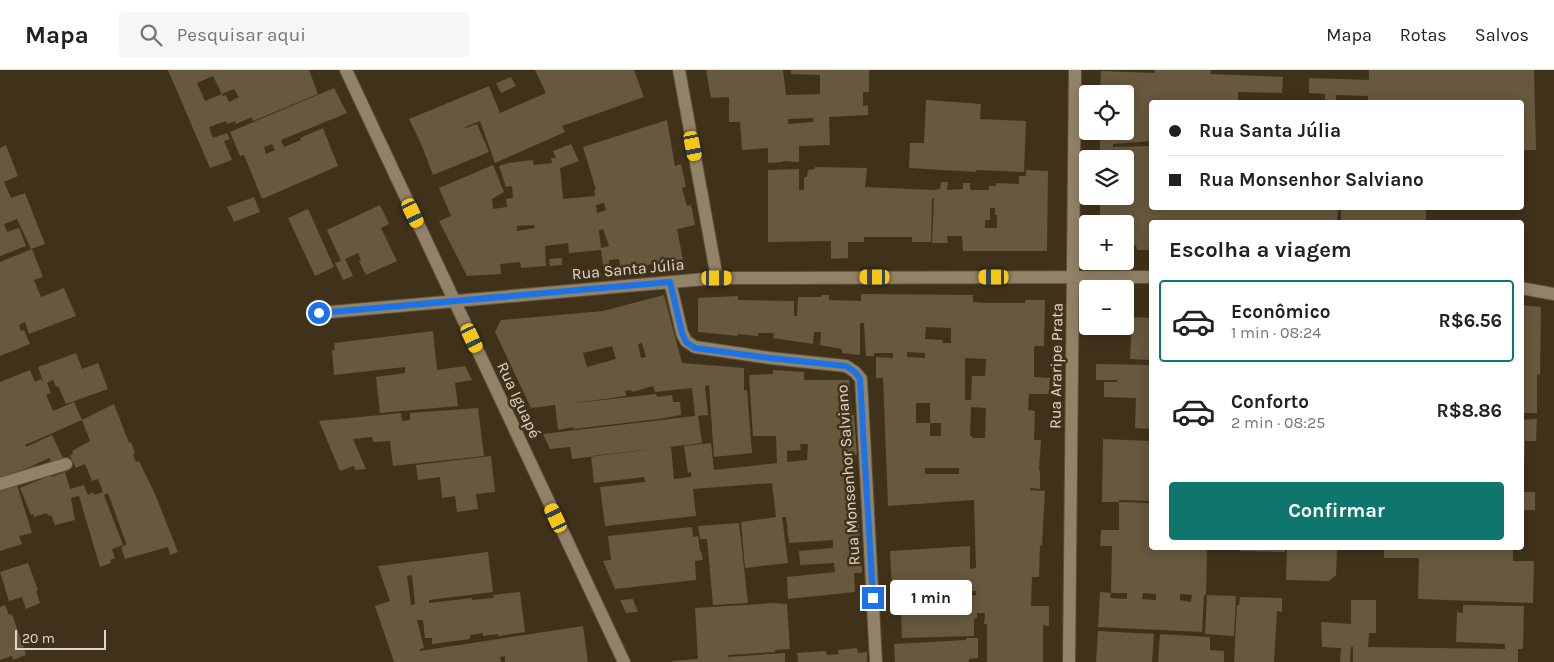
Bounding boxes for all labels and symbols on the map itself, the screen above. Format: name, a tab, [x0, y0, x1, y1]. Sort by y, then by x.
car	[682, 130, 703, 162]
car	[399, 196, 426, 230]
street label: Rua Santa Júlia	[571, 255, 685, 283]
car	[860, 270, 890, 285]
car	[979, 270, 1009, 285]
car	[702, 271, 732, 286]
route start	[308, 302, 330, 324]
street label: Rua Araripe Prata	[1045, 303, 1067, 429]
car	[458, 321, 485, 355]
street label: Rua Iguapé	[493, 359, 545, 441]
street label: Rua Monsenhor Salviano	[832, 384, 864, 566]
car	[542, 501, 569, 535]
callout: 1 min	[890, 580, 973, 616]
route end	[862, 587, 884, 609]
scale bar	[15, 627, 106, 650]

